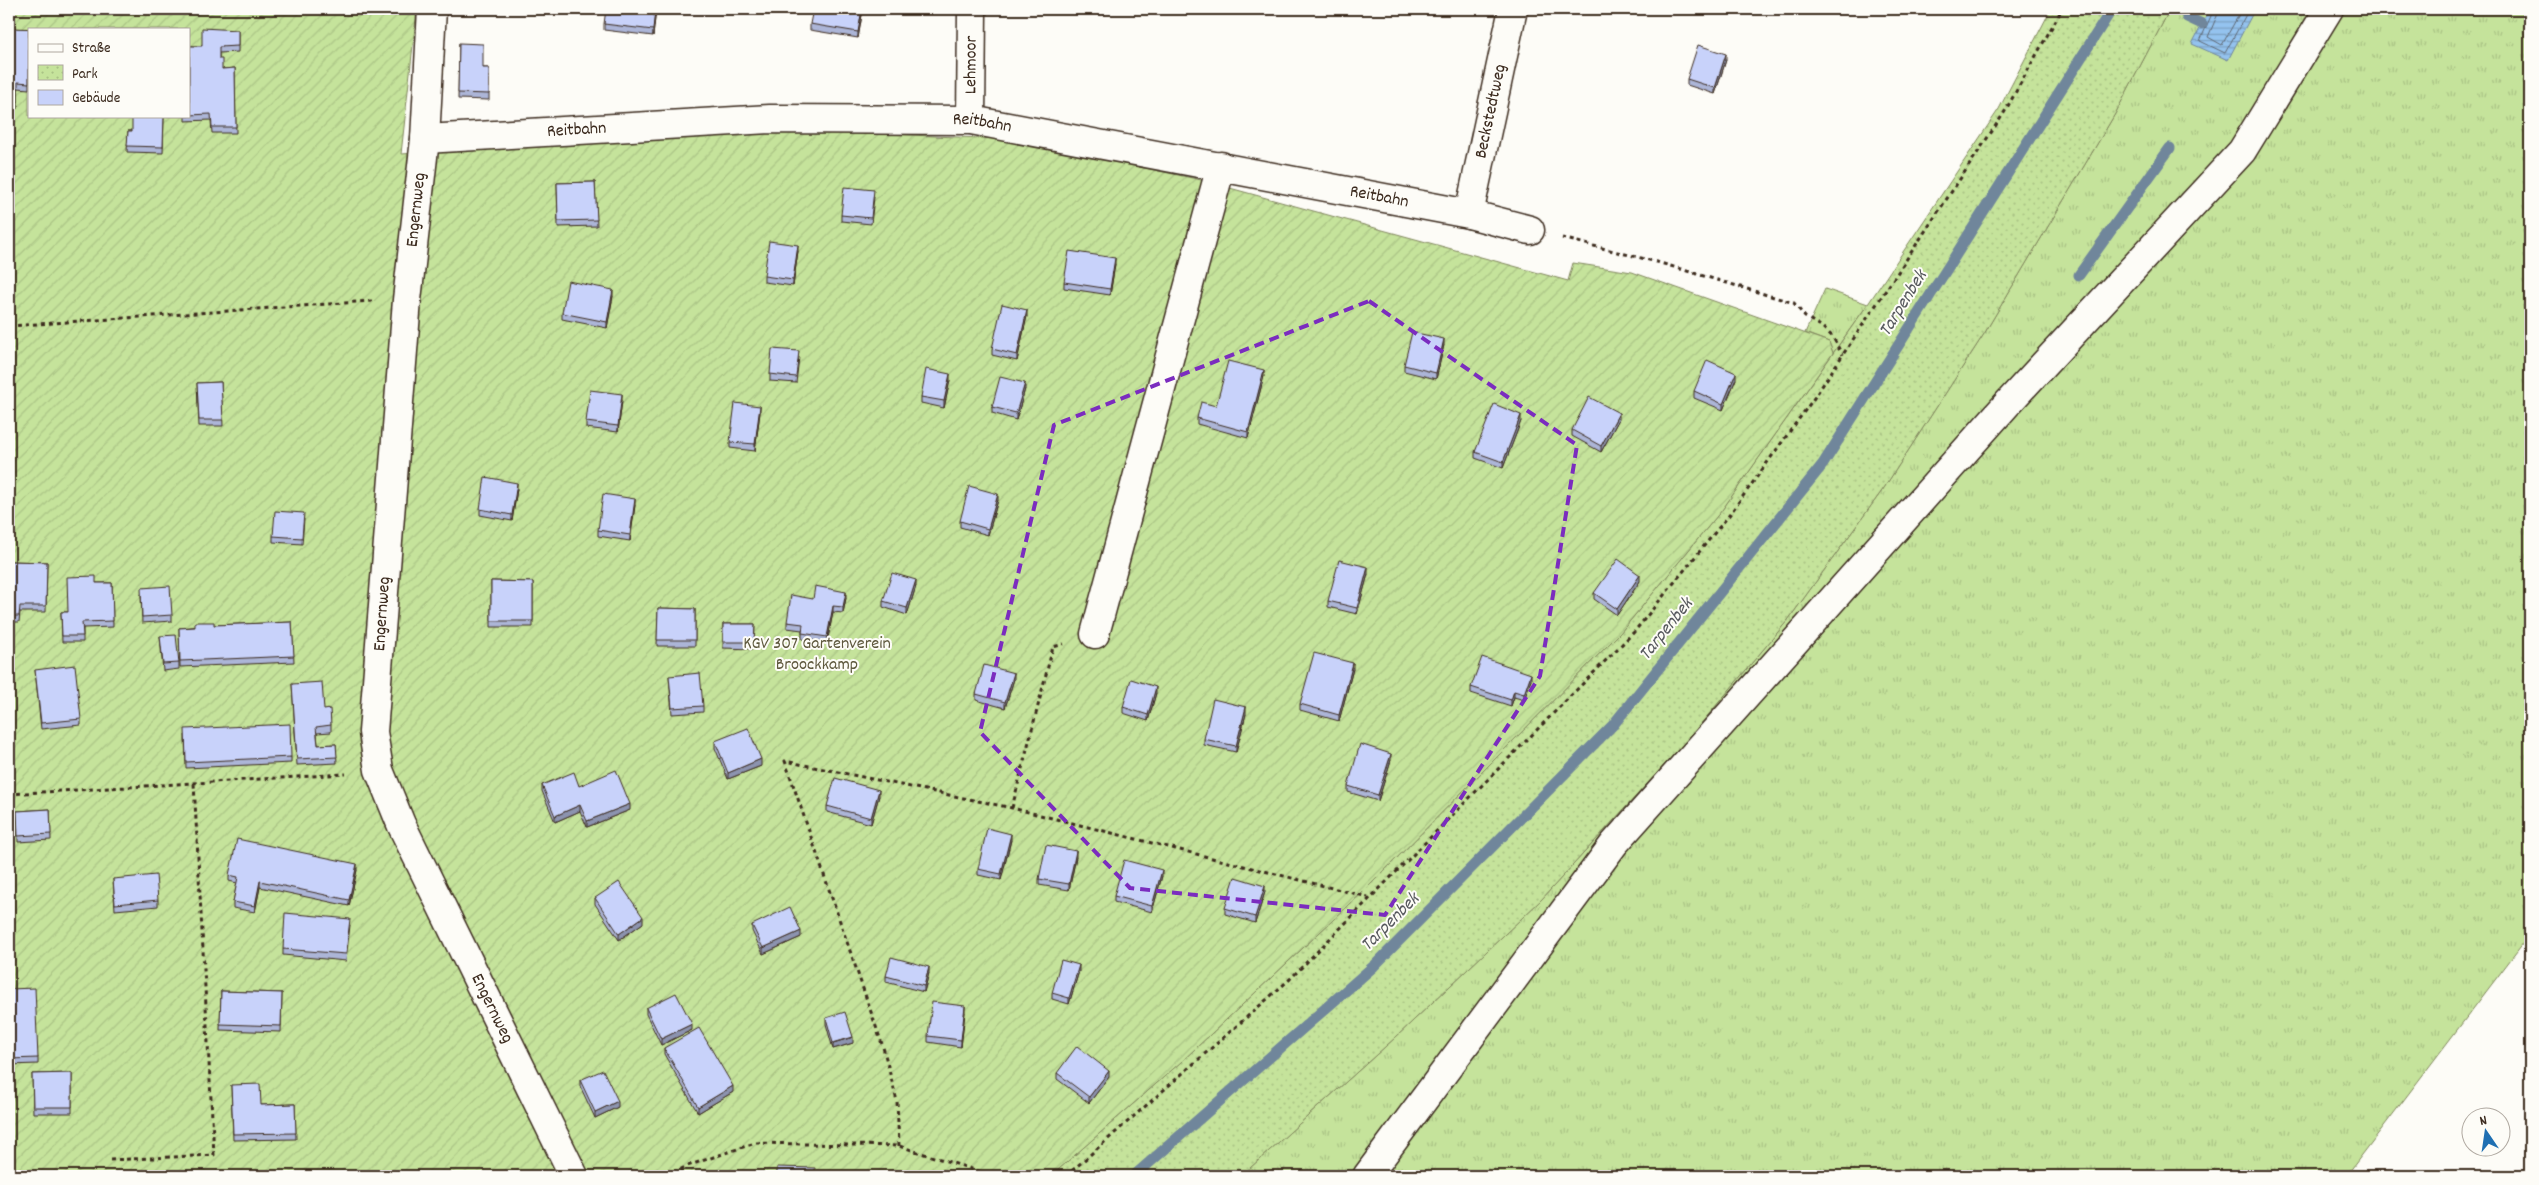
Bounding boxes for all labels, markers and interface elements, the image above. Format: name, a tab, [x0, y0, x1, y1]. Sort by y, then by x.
legend	[28, 28, 190, 118]
street label: Lehmoor	[959, 35, 984, 94]
text: Straße	[72, 38, 111, 60]
street label: Beckstedtweg	[1469, 62, 1513, 161]
text: Park	[72, 64, 98, 86]
text: Gebäude	[72, 88, 121, 110]
street label: Reitbahn	[953, 107, 1014, 140]
street label: Reitbahn	[546, 116, 607, 144]
street label: Engernweg	[401, 171, 433, 248]
street label: Reitbahn	[1348, 179, 1411, 215]
water label: Tarpenbek	[1873, 264, 1936, 342]
street label: Engernweg	[368, 576, 398, 652]
water label: Tarpenbek	[1633, 591, 1702, 667]
park label: KGV 307 Gartenverein Broockkamp	[743, 632, 891, 678]
water label: Tarpenbek	[1355, 886, 1428, 959]
street label: Engernweg	[464, 970, 519, 1048]
north arrow	[2462, 1108, 2512, 1158]
text: N	[2478, 1111, 2489, 1132]

